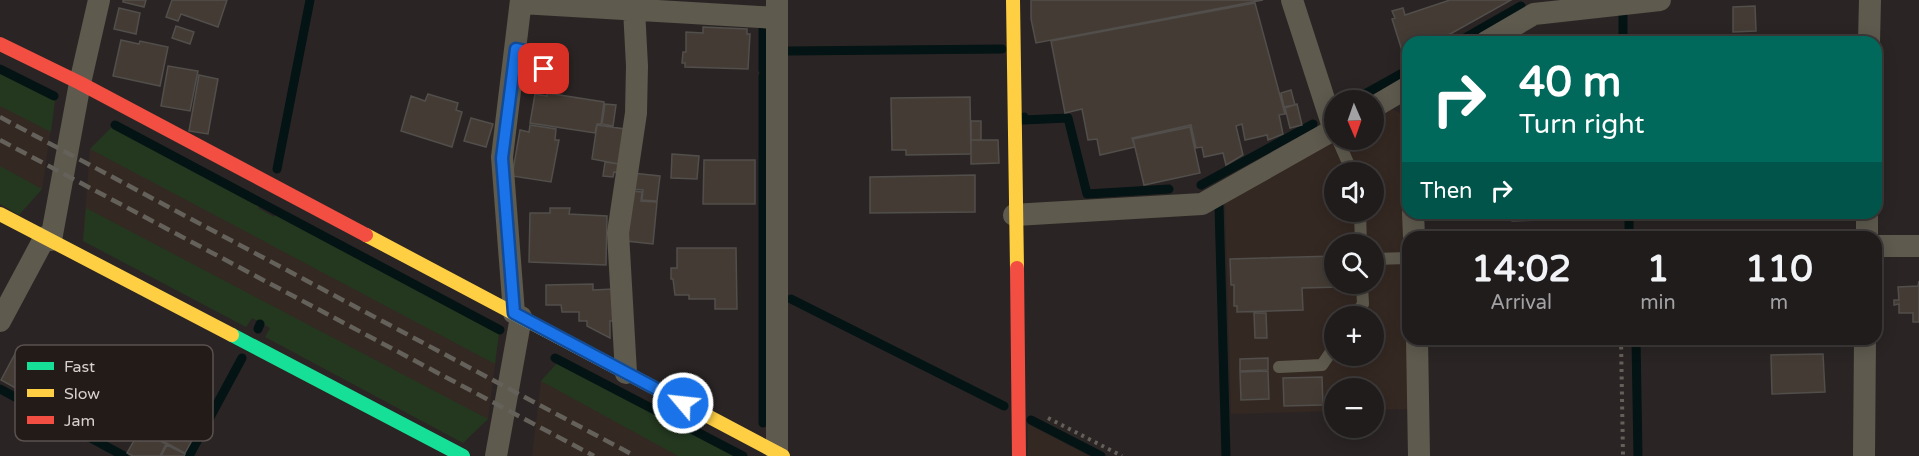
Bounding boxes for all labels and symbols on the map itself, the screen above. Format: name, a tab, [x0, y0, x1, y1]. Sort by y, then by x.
pin	[518, 43, 569, 94]
north arrow	[1324, 90, 1384, 150]
legend	[15, 345, 213, 441]
text: Fast	[64, 357, 95, 377]
position arrow	[651, 371, 715, 435]
text: Slow	[64, 384, 100, 404]
text: Jam	[64, 411, 95, 431]

